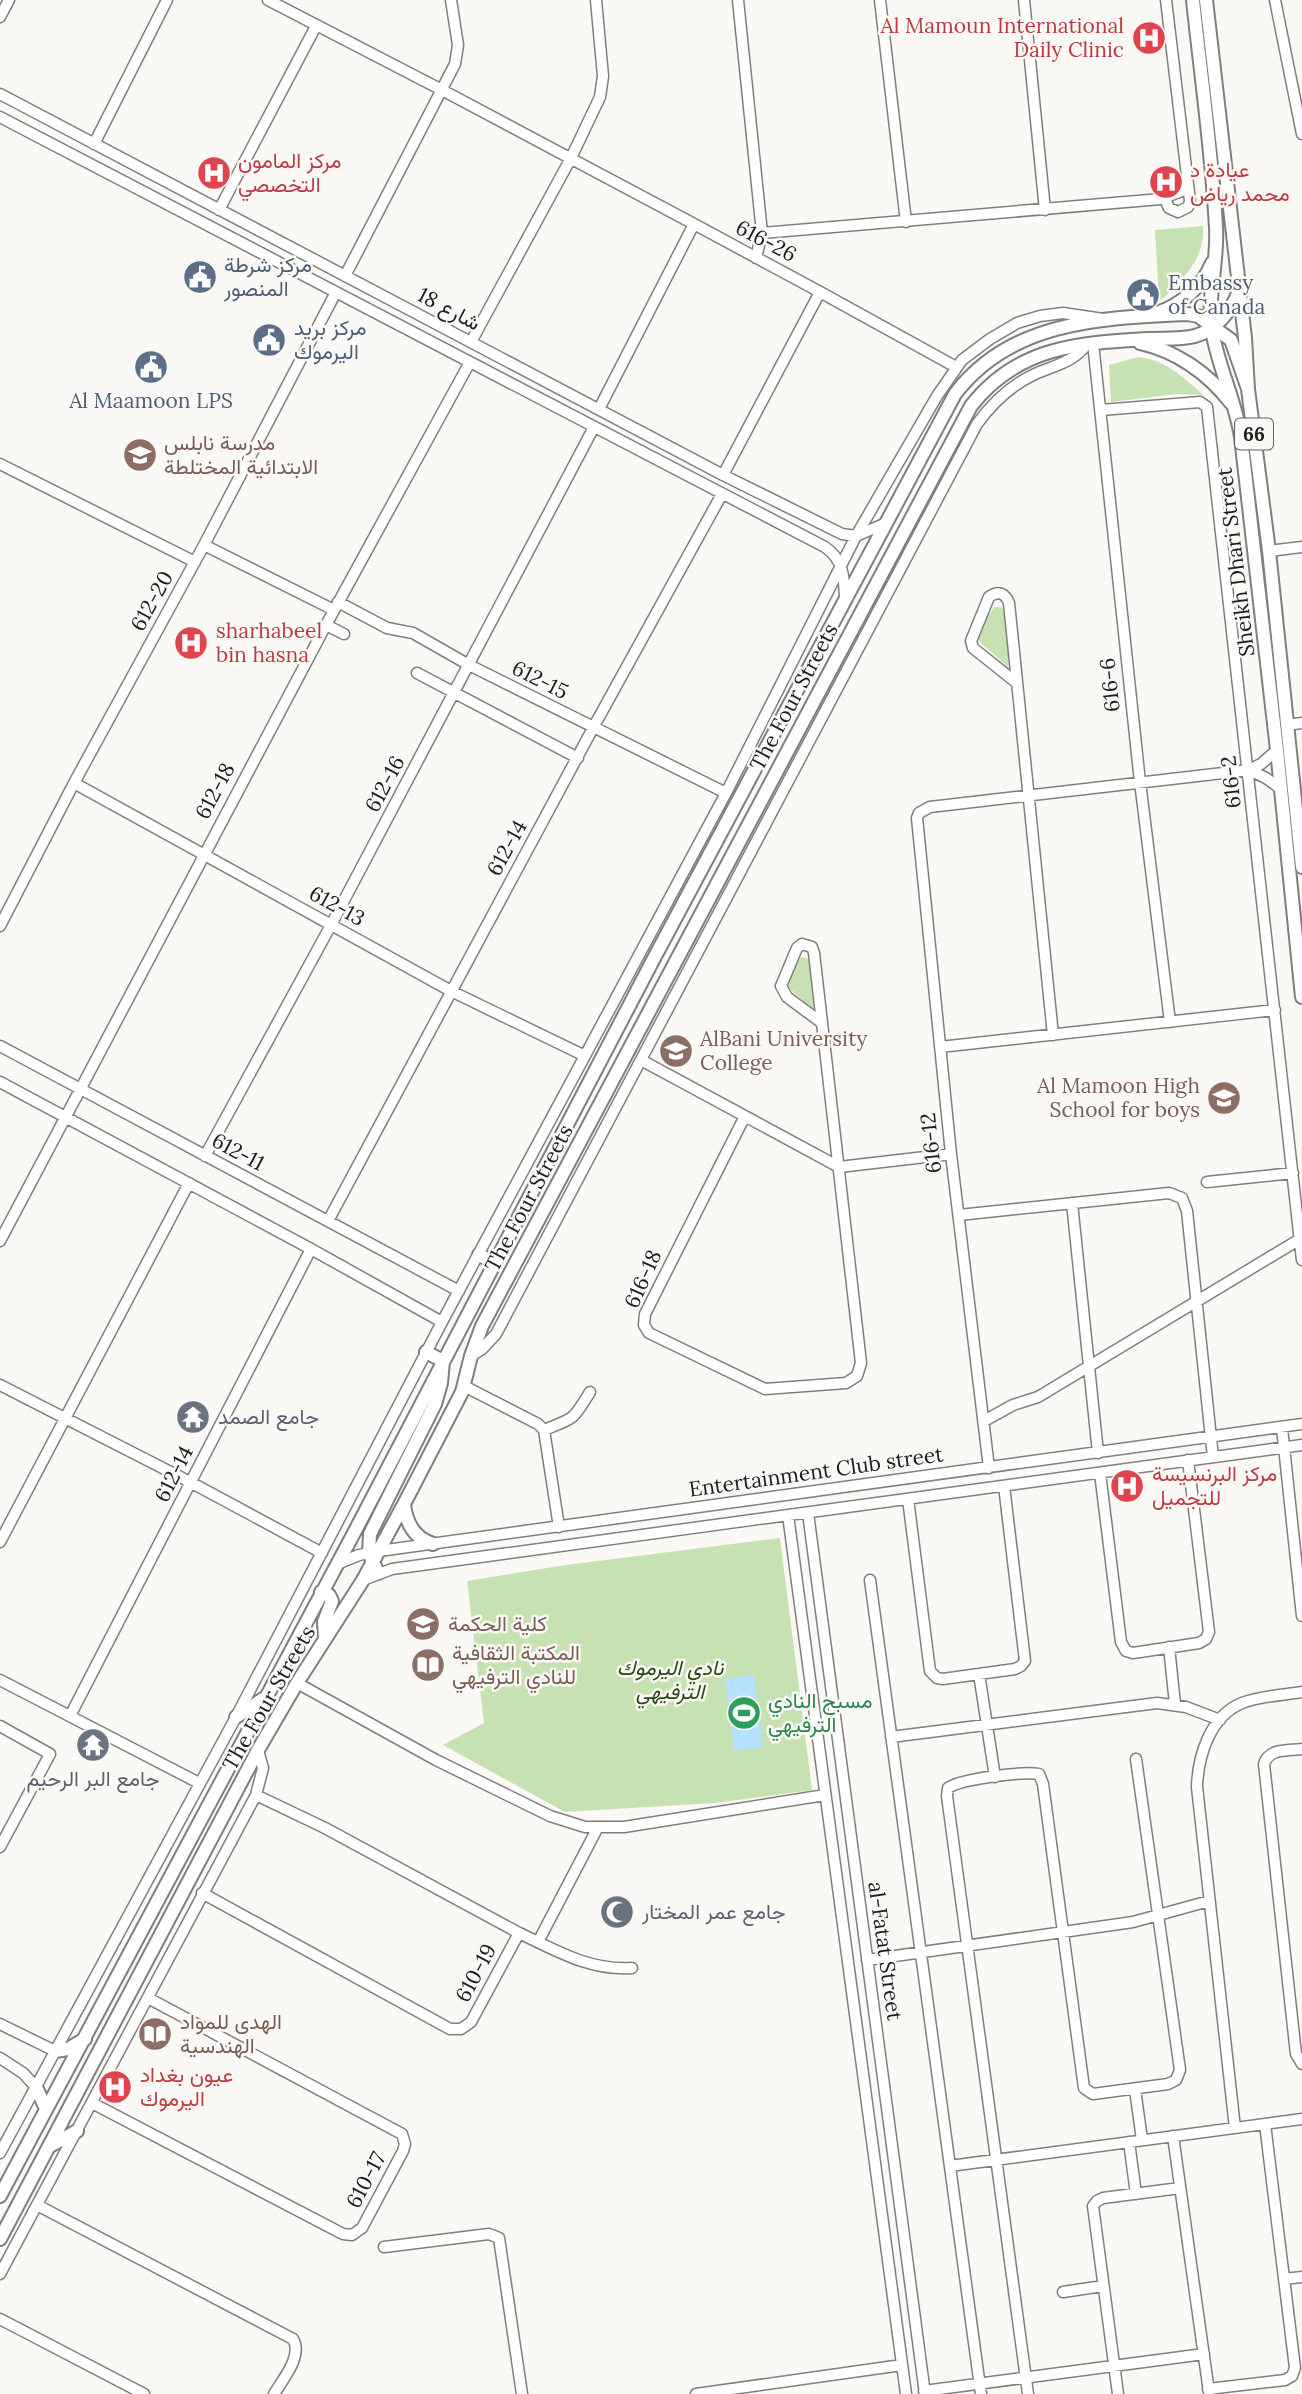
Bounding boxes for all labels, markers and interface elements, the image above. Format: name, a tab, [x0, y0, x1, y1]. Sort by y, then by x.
place label: Al Mamoun International Daily Clinic	[880, 12, 1124, 63]
hospital icon: Al Mamoun International Daily Clinic	[1130, 19, 1168, 57]
place label: مركز المامون التخصصي	[238, 147, 342, 202]
hospital icon: مركز المامون التخصصي	[195, 154, 233, 192]
place label: عيادة د محمد رياض	[1190, 156, 1290, 207]
hospital icon: عيادة د محمد رياض	[1147, 163, 1185, 201]
street label: 616-26	[731, 213, 801, 268]
place label: مركز شرطة المنصور	[223, 251, 312, 302]
public building icon: مركز شرطة المنصور	[181, 258, 219, 296]
place label: Embassy of Canada	[1168, 269, 1265, 320]
public building icon: Embassy of Canada	[1124, 276, 1162, 314]
street label: شارع 18	[413, 281, 485, 337]
place label: مركز بريد اليرموك	[294, 314, 366, 365]
public building icon: مركز بريد اليرموك	[250, 321, 288, 359]
public building icon: Al Maamoon LPS	[132, 348, 170, 386]
place label: Al Maamoon LPS	[68, 387, 233, 414]
road number: 66	[1235, 418, 1273, 449]
place label: مدرسة نابلس الابتدائية المختلطة	[164, 429, 318, 480]
school or university icon: مدرسة نابلس الابتدائية المختلطة	[121, 436, 159, 474]
street label: Sheikh Dhari Street	[1210, 465, 1260, 658]
street label: 612-20	[124, 566, 179, 636]
place label: sharhabeel bin hasna	[216, 617, 322, 668]
street label: The Four Streets	[743, 619, 844, 775]
hospital icon: sharhabeel bin hasna	[172, 624, 210, 662]
street label: 612-15	[508, 654, 573, 705]
street label: 616-6	[1093, 657, 1126, 713]
street label: 612-16	[359, 751, 411, 817]
street label: 616-2	[1214, 754, 1247, 810]
street label: 612-18	[189, 758, 241, 824]
street label: 612-14	[480, 815, 533, 880]
street label: 612-13	[305, 879, 370, 932]
place label: AlBani University College	[699, 1025, 867, 1076]
school or university icon: AlBani University College	[657, 1032, 695, 1070]
place label: Al Mamoon High School for boys	[1036, 1072, 1200, 1123]
school or university icon: Al Mamoon High School for boys	[1205, 1079, 1243, 1117]
street label: 616-12	[914, 1112, 947, 1175]
street label: The Four Streets	[478, 1120, 579, 1276]
street label: 612-11	[207, 1127, 269, 1177]
street label: 616-18	[618, 1245, 667, 1312]
temple icon: جامع الصمد	[174, 1398, 212, 1436]
place label: جامع الصمد	[218, 1403, 319, 1431]
street label: Entertainment Club street	[687, 1440, 946, 1503]
street label: 612-14	[148, 1441, 199, 1506]
place label: مركز البرنسيسة للتجميل	[1152, 1460, 1277, 1511]
hospital icon: مركز البرنسيسة للتجميل	[1108, 1467, 1146, 1505]
school or university icon: كلية الحكمة	[404, 1605, 442, 1643]
place label: كلية الحكمة	[448, 1610, 547, 1637]
street label: The Four Streets	[216, 1621, 321, 1775]
place label: المكتبة الثقافية للنادي الترفيهي	[452, 1639, 580, 1694]
library icon: المكتبة الثقافية للنادي الترفيهي	[409, 1646, 447, 1684]
park label: نادي اليرموك الترفيهي	[617, 1654, 724, 1709]
place label: مسبح النادي الترفيهي	[768, 1687, 873, 1742]
sports icon: مسبح النادي الترفيهي	[725, 1694, 763, 1732]
temple icon: جامع البر الرحيم	[74, 1726, 112, 1764]
place label: جامع البر الرحيم	[26, 1765, 160, 1793]
street label: al-Fatat Street	[862, 1880, 909, 2023]
mosque icon: جامع عمر المختار	[598, 1893, 636, 1931]
place label: جامع عمر المختار	[641, 1898, 786, 1926]
street label: 610-19	[449, 1939, 502, 2007]
place label: الهدى للمواد الهندسية	[180, 2008, 282, 2059]
library icon: الهدى للمواد الهندسية	[136, 2015, 174, 2053]
place label: عيون بغداد اليرموك	[140, 2061, 233, 2112]
hospital icon: عيون بغداد اليرموك	[96, 2068, 134, 2106]
street label: 610-17	[340, 2147, 392, 2213]

